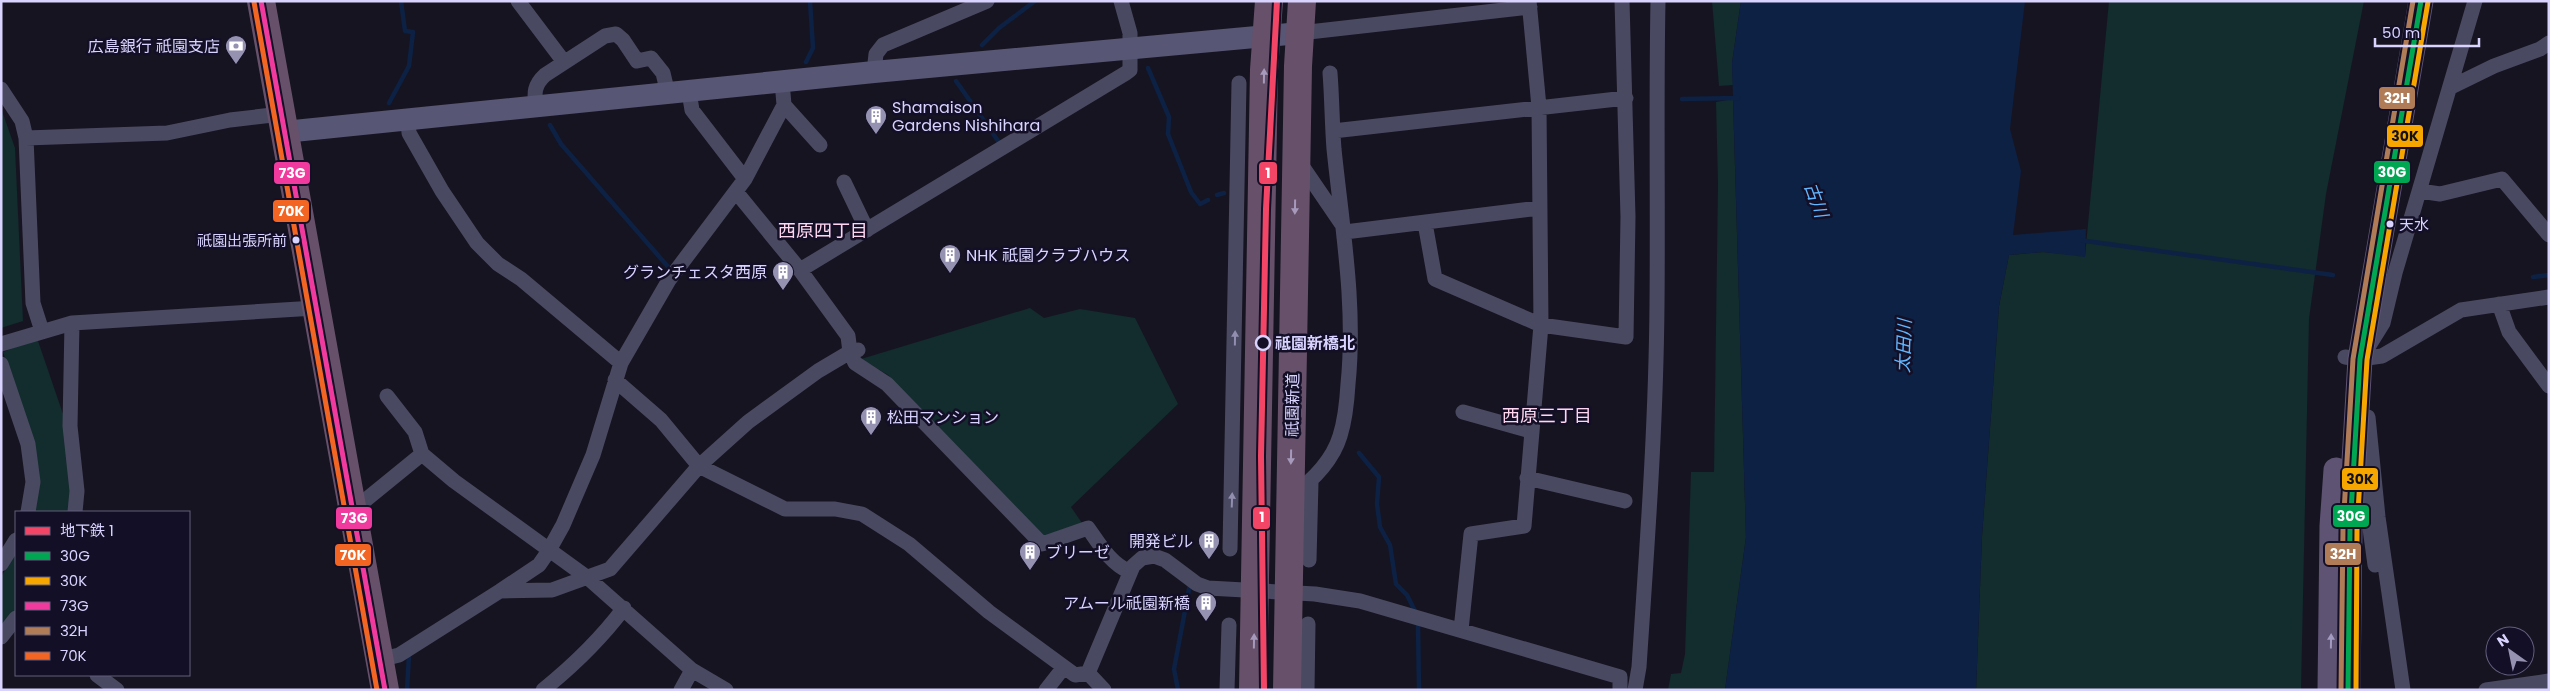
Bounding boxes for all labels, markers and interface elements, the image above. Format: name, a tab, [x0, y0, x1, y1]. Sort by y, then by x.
scale bar	[2375, 15, 2479, 47]
text: 50 m	[2382, 22, 2420, 43]
bank icon: 広島銀行 祇園支店	[224, 34, 248, 65]
place label: 広島銀行 祇園支店	[88, 35, 220, 58]
one-way arrow	[1260, 68, 1268, 84]
line badge: 32H	[2378, 86, 2416, 110]
text: 32H	[2384, 88, 2410, 108]
place label: Shamaison Gardens Nishihara	[892, 96, 1040, 137]
building icon: Shamaison Gardens Nishihara	[864, 104, 888, 135]
line badge: 30K	[2386, 124, 2424, 148]
text: 30K	[2391, 126, 2419, 146]
line badge: 30G	[2373, 160, 2411, 184]
line badge: 73G	[273, 161, 311, 185]
line badge: 1	[1258, 161, 1278, 185]
text: 30G	[2378, 162, 2406, 182]
text: 73G	[279, 163, 306, 183]
text: 1	[1265, 163, 1271, 183]
water label: 古川	[1799, 179, 1835, 223]
line badge: 70K	[272, 199, 310, 223]
one-way arrow	[1291, 200, 1299, 216]
text: 70K	[278, 201, 304, 221]
place label: 天水	[2399, 214, 2429, 235]
district label: 西原四丁目	[778, 218, 868, 243]
marker: 天水	[2385, 219, 2395, 229]
place label: 祇園出張所前	[197, 230, 287, 251]
marker: 祇園出張所前	[291, 235, 301, 245]
building icon: NHK 祇園クラブハウス	[938, 243, 962, 274]
place label: NHK 祇園クラブハウス	[966, 244, 1130, 267]
building icon: グランチェスタ西原	[771, 260, 795, 291]
place label: グランチェスタ西原	[623, 261, 767, 284]
water label: 太田川	[1890, 317, 1917, 373]
one-way arrow	[1231, 329, 1239, 345]
place label: 祗園新橋北	[1275, 332, 1355, 355]
marker: 祗園新橋北	[1255, 335, 1271, 351]
street label: 祇園新道	[1280, 373, 1305, 437]
district label: 西原三丁目	[1502, 403, 1592, 428]
building icon: 松田マンション	[859, 405, 883, 436]
place label: 松田マンション	[887, 406, 999, 429]
one-way arrow	[1287, 450, 1295, 466]
line badge: 30K	[2341, 467, 2379, 491]
text: 30K	[2346, 469, 2374, 489]
one-way arrow	[1228, 492, 1236, 508]
line badge: 30G	[2332, 504, 2370, 528]
line badge: 73G	[335, 506, 373, 530]
line badge: 1	[1252, 506, 1271, 530]
text: 30G	[2337, 506, 2365, 526]
text: 1	[1259, 507, 1265, 527]
text: 73G	[341, 508, 368, 528]
legend	[15, 511, 190, 676]
text: 地下鉄 1	[60, 520, 114, 541]
building icon: 開発ビル	[1197, 529, 1221, 560]
place label: 開発ビル	[1129, 530, 1193, 553]
building icon: ブリーゼ	[1018, 540, 1042, 571]
place label: ブリーゼ	[1046, 541, 1110, 564]
line badge: 32H	[2324, 542, 2362, 566]
line badge: 70K	[334, 543, 372, 567]
text: 32H	[2330, 544, 2356, 564]
text: 30G	[60, 545, 90, 566]
text: 70K	[340, 545, 366, 565]
text: 30K	[60, 570, 87, 591]
building icon: アムール祇園新橋	[1194, 591, 1218, 622]
place label: アムール祇園新橋	[1063, 592, 1190, 615]
text: 73G	[60, 595, 89, 616]
text: 32H	[60, 620, 88, 641]
north arrow	[2485, 626, 2535, 676]
text: N	[2493, 629, 2513, 651]
one-way arrow	[1250, 633, 1258, 649]
one-way arrow	[2327, 633, 2335, 649]
text: 70K	[60, 645, 87, 666]

